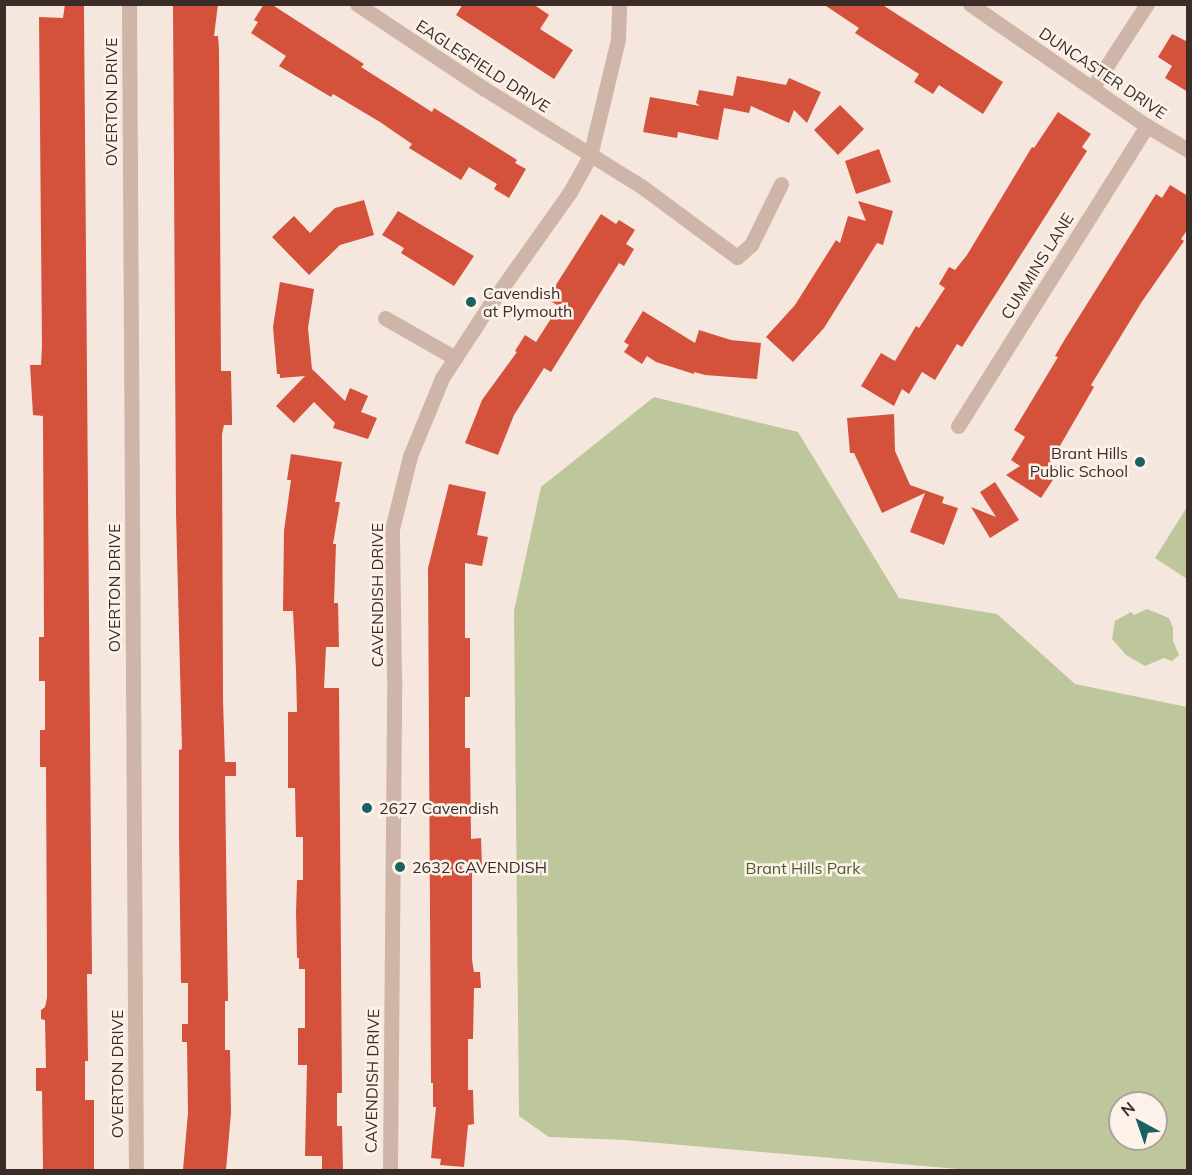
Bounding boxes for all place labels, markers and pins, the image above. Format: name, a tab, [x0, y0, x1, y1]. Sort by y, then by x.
place label: Cavendish at Plymouth	[483, 283, 572, 321]
marker: Cavendish at Plymouth	[464, 295, 478, 309]
place label: Brant Hills Public School	[1030, 443, 1128, 481]
marker: Brant Hills Public School	[1133, 455, 1147, 469]
place label: 2627 Cavendish	[379, 798, 499, 818]
marker: 2627 Cavendish	[360, 801, 374, 815]
place label: 2632 CAVENDISH	[412, 857, 547, 877]
marker: 2632 CAVENDISH	[393, 860, 407, 874]

